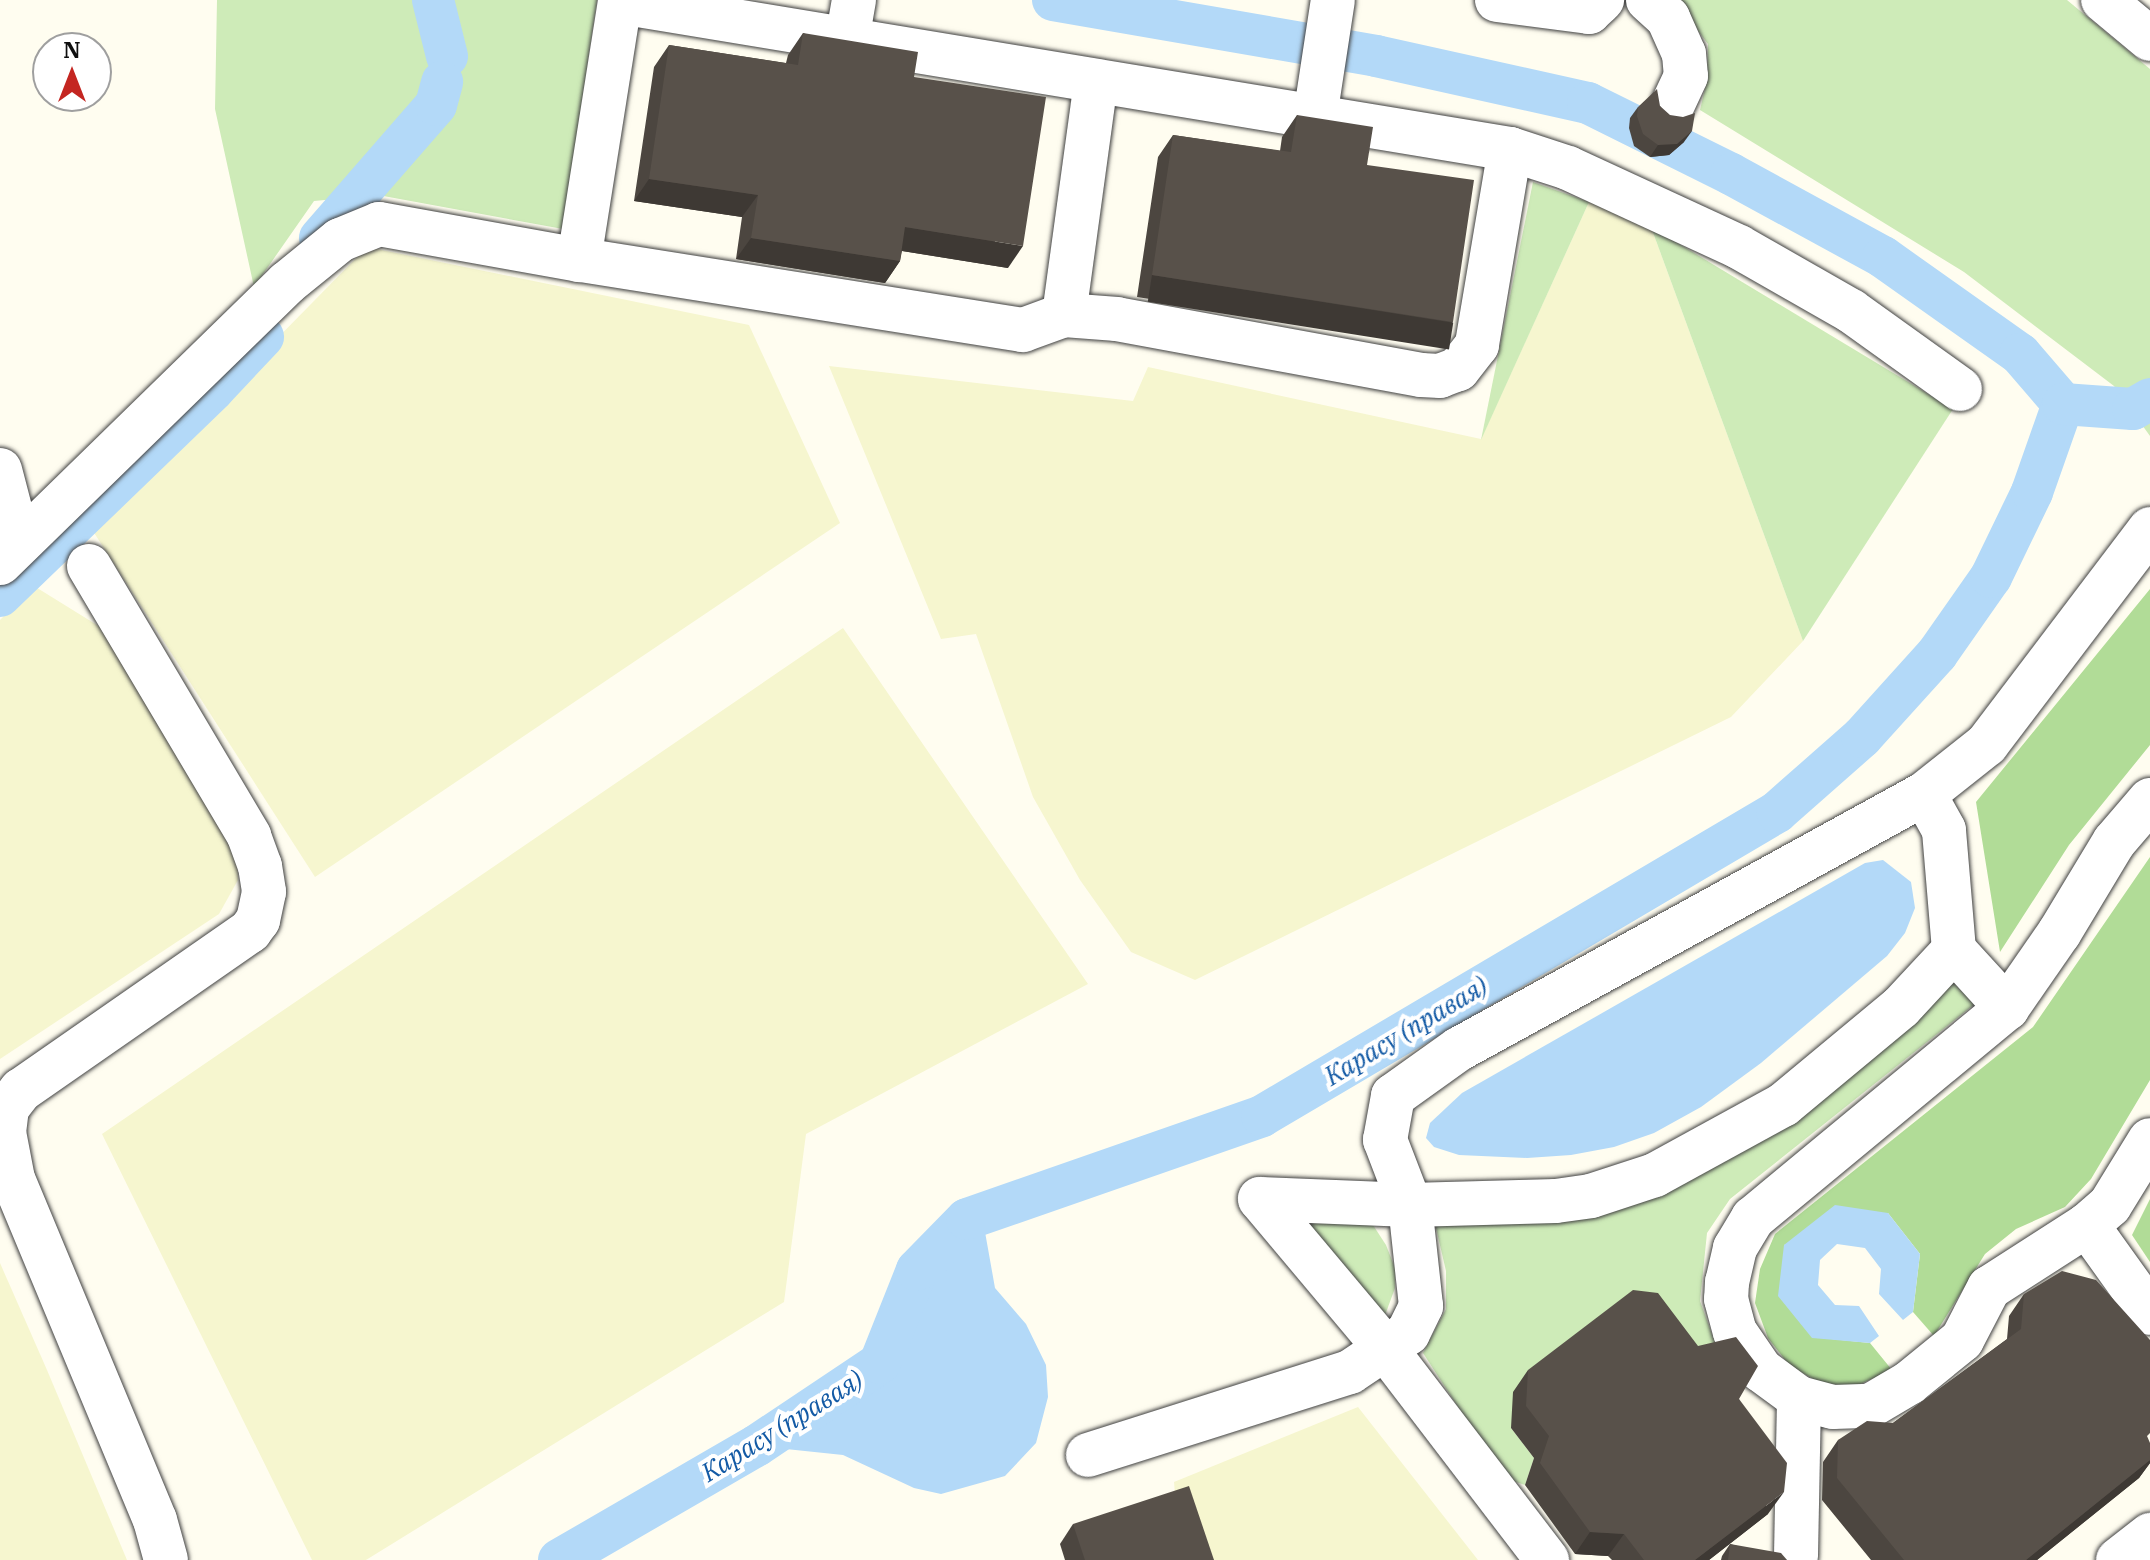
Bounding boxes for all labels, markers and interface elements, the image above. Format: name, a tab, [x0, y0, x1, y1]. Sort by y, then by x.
north arrow	[32, 32, 112, 112]
text: N	[63, 35, 81, 64]
water label: Карасу (правая)	[1319, 970, 1493, 1092]
water label: Карасу (правая)	[695, 1364, 869, 1488]

